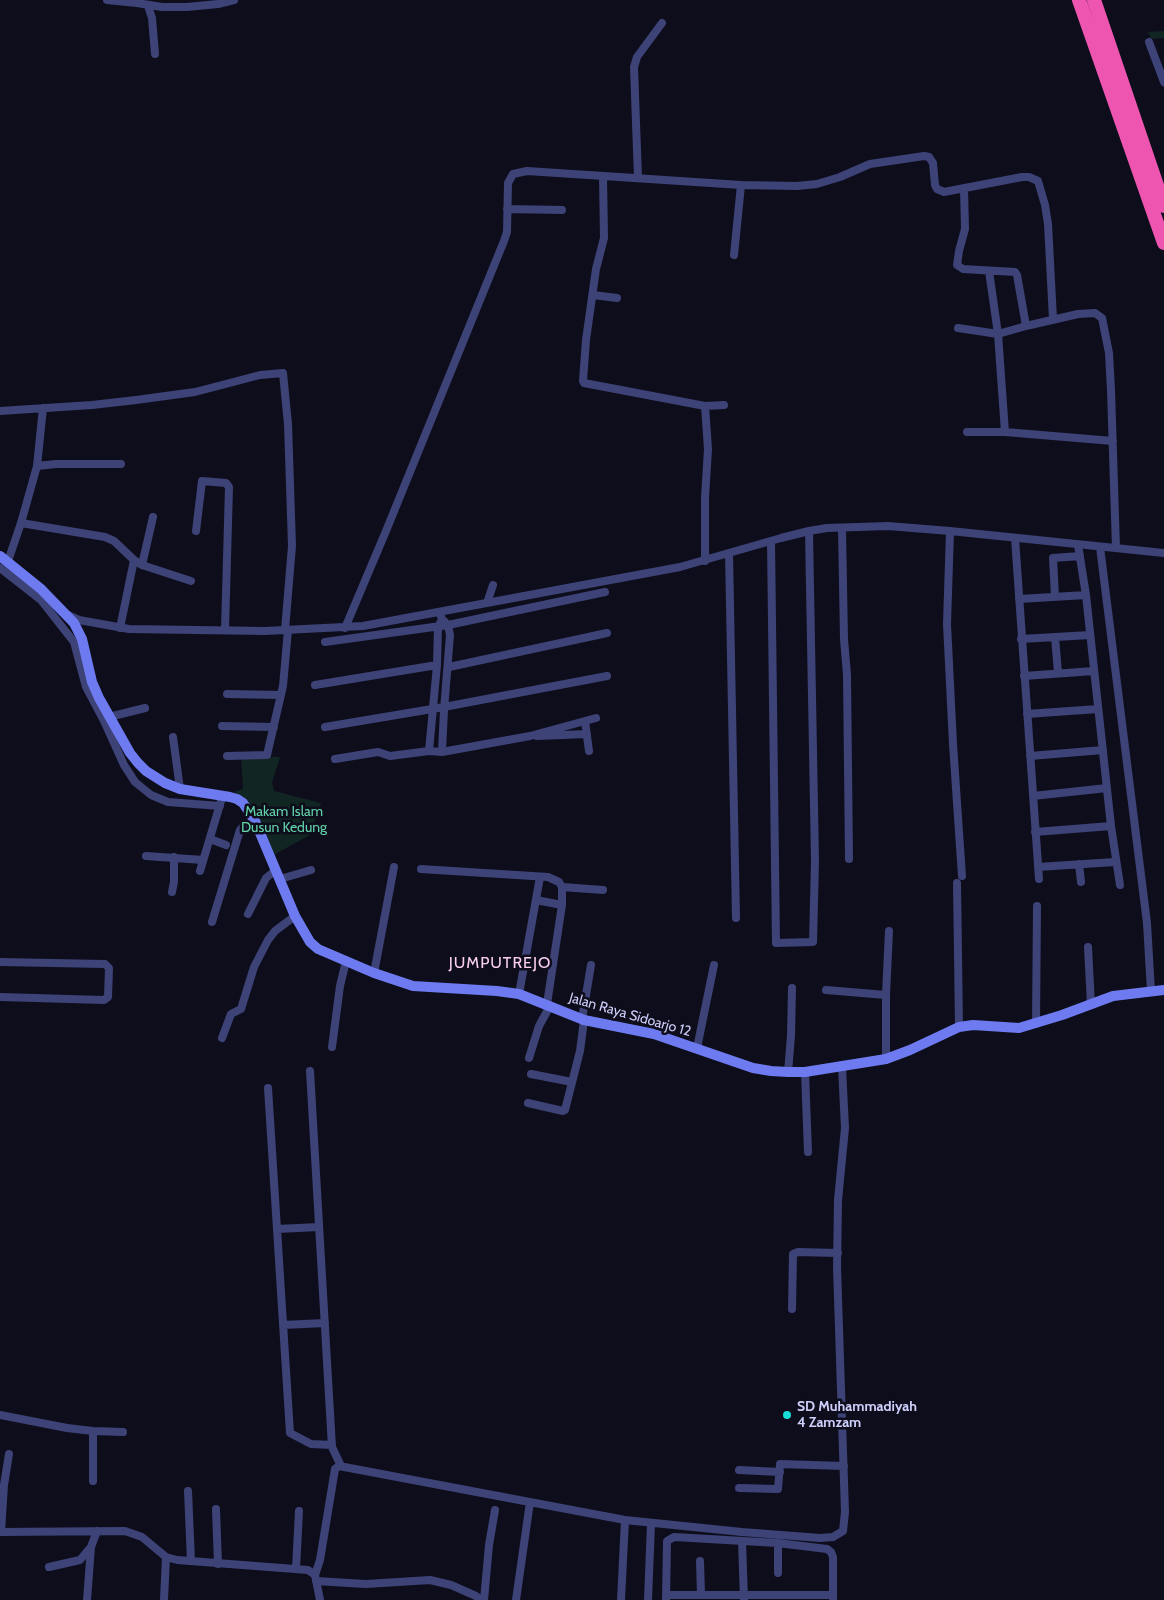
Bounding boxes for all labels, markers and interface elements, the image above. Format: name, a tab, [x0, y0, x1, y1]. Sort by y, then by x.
park label: Makam Islam Dusun Kedung	[241, 804, 327, 836]
district label: JUMPUTREJO	[447, 953, 553, 973]
street label: Jalan Raya Sidoarjo 12	[567, 990, 693, 1040]
place label: SD Muhammadiyah 4 Zamzam	[797, 1399, 917, 1431]
marker: SD Muhammadiyah 4 Zamzam	[781, 1409, 793, 1421]

